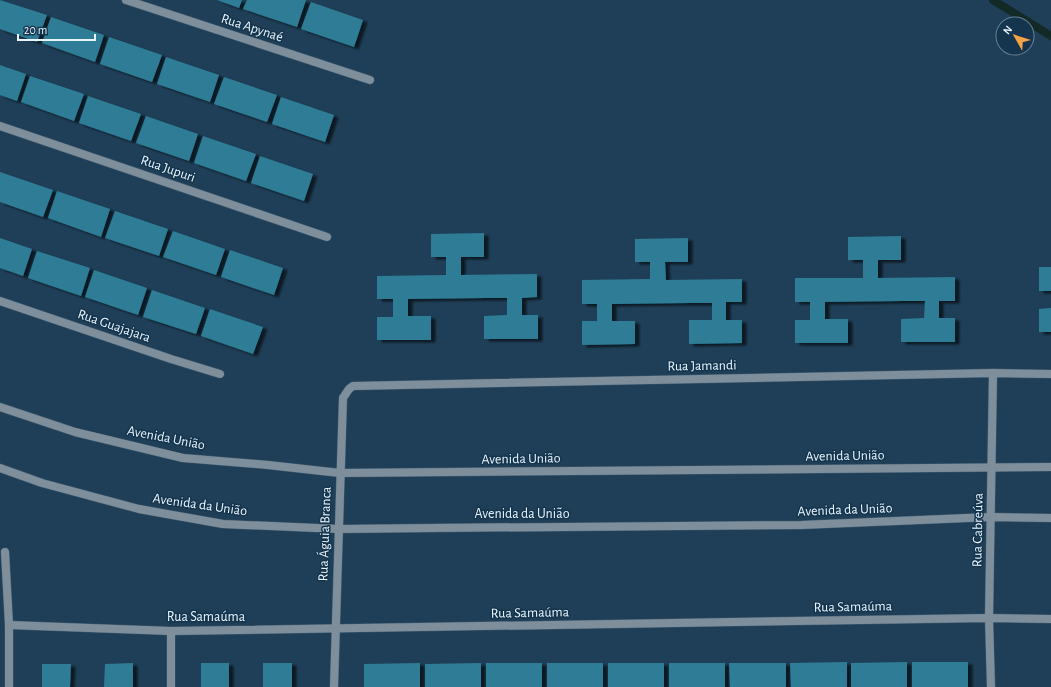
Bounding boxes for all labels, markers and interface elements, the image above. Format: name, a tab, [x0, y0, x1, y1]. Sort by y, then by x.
street label: Rua Apynaé	[219, 11, 285, 45]
scale bar	[18, 16, 95, 42]
north arrow	[995, 16, 1035, 56]
text: 20 m	[24, 24, 47, 36]
text: N	[1001, 24, 1014, 36]
street label: Rua Jupuri	[139, 153, 197, 185]
street label: Rua Guajajara	[76, 307, 153, 345]
street label: Rua Jamandi	[667, 358, 737, 374]
street label: Avenida União	[126, 424, 206, 452]
street label: Avenida União	[805, 448, 885, 464]
street label: Avenida União	[481, 451, 561, 467]
street label: Rua Águia Branca	[313, 486, 334, 582]
street label: Avenida da União	[152, 491, 248, 519]
street label: Rua Cabreúva	[970, 492, 986, 567]
street label: Avenida da União	[797, 501, 893, 519]
street label: Avenida da União	[474, 507, 570, 521]
street label: Rua Samaúma	[814, 599, 893, 615]
street label: Rua Samaúma	[491, 605, 570, 621]
street label: Rua Samaúma	[167, 610, 246, 624]

